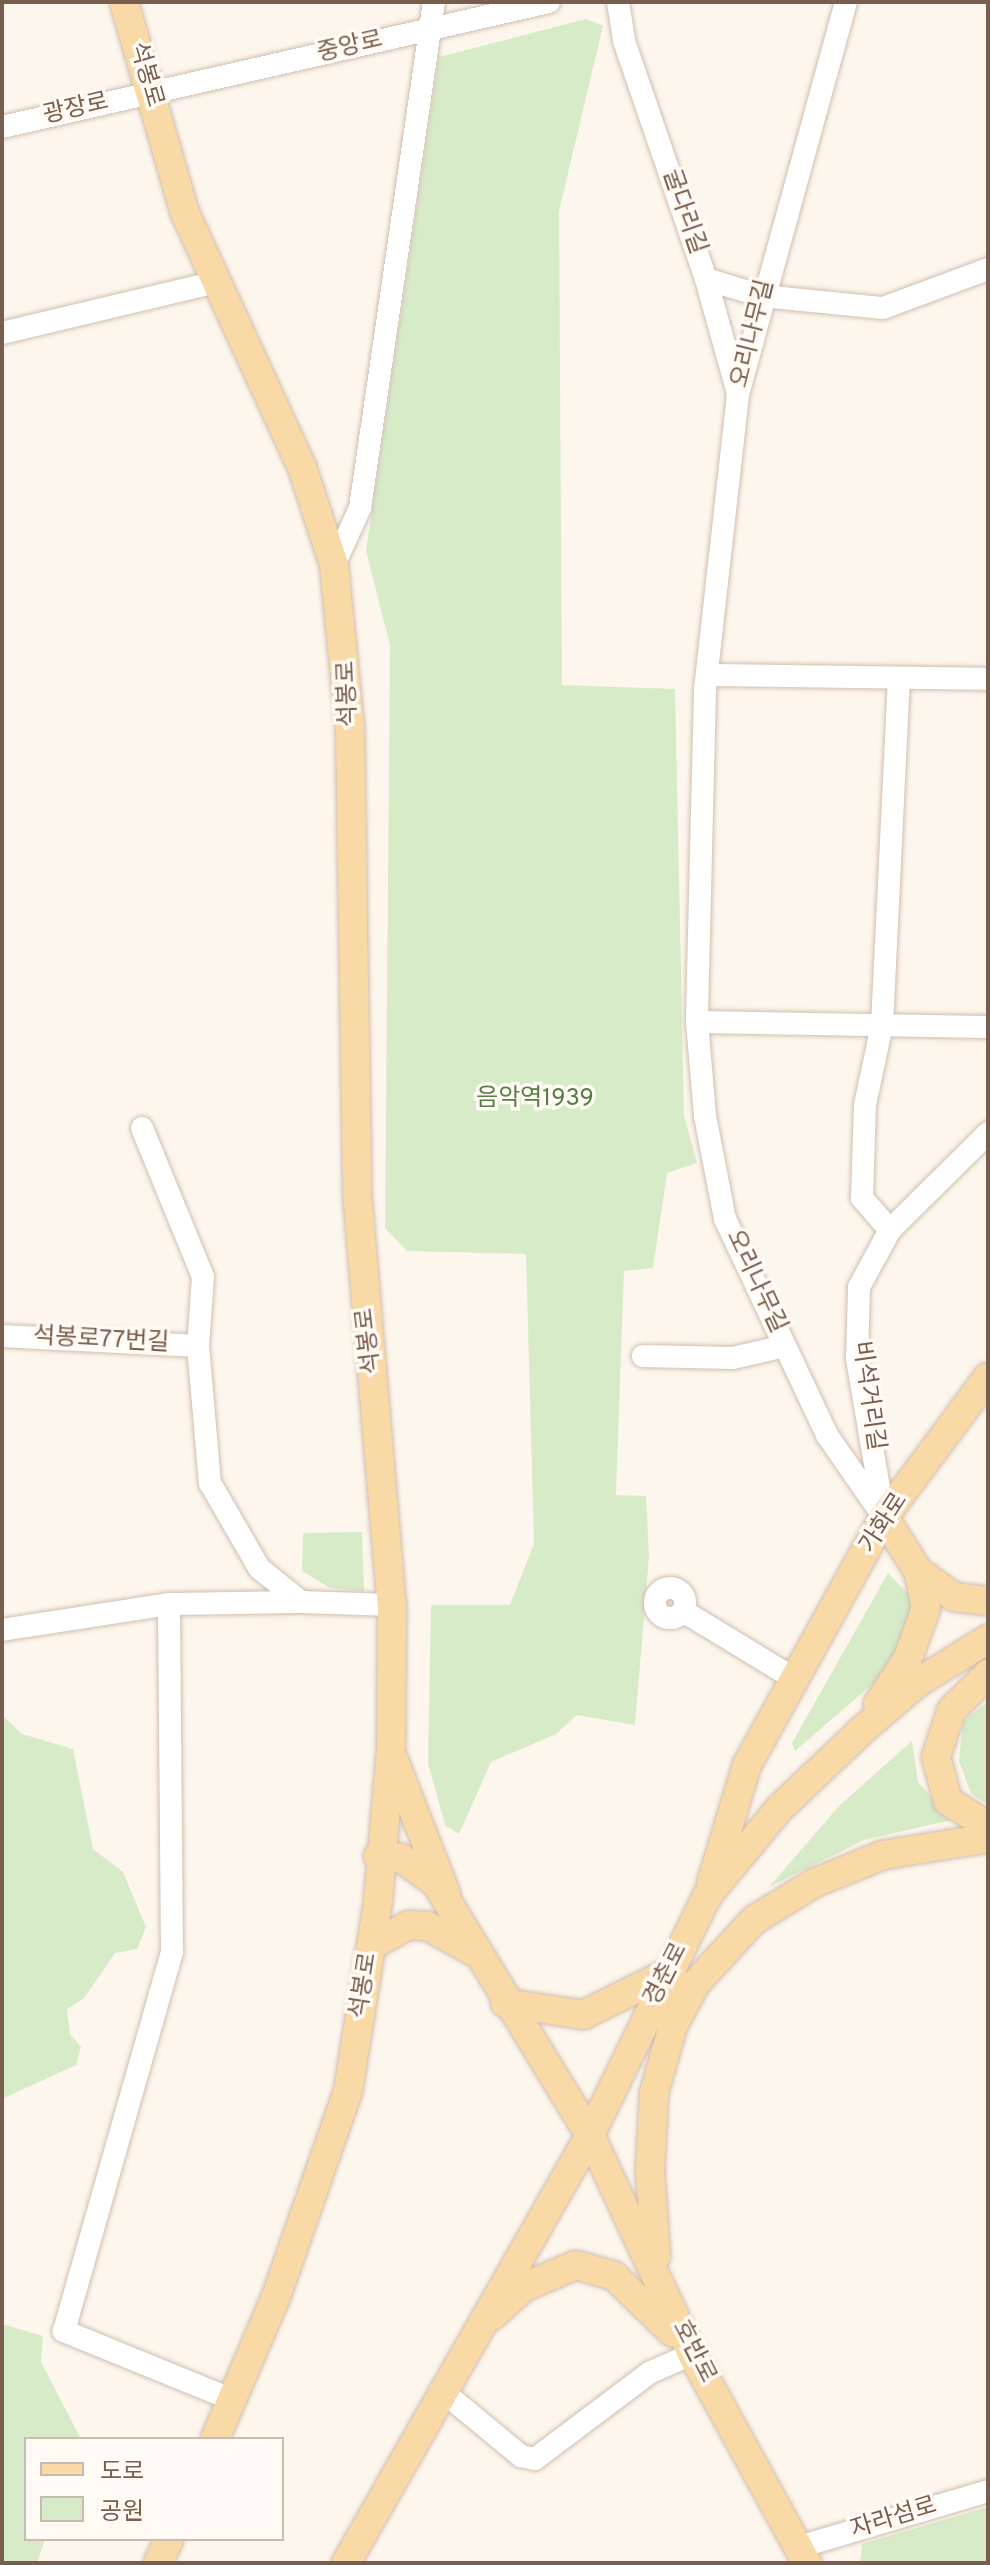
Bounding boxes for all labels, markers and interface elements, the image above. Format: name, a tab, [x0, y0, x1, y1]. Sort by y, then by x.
street label: 중앙로	[314, 27, 386, 69]
street label: 석봉로	[122, 39, 168, 111]
street label: 광장로	[40, 89, 112, 131]
street label: 굴다리길	[655, 166, 711, 258]
street label: 오리나무길	[727, 277, 781, 391]
street label: 석봉로	[333, 660, 365, 728]
park label: 음악역1939	[476, 1086, 594, 1114]
street label: 오리나무길	[719, 1226, 791, 1338]
street label: 석봉로	[352, 1306, 388, 1376]
street label: 석봉로77번길	[32, 1323, 170, 1359]
street label: 비석거리길	[845, 1339, 889, 1453]
street label: 가화로	[855, 1488, 915, 1560]
street label: 경춘로	[639, 1939, 695, 2011]
street label: 석봉로	[346, 1951, 384, 2021]
street label: 호반로	[665, 2316, 721, 2388]
legend	[24, 2437, 284, 2541]
text: 도로	[100, 2458, 144, 2488]
street label: 자라섬로	[848, 2492, 940, 2546]
text: 공원	[100, 2498, 144, 2528]

